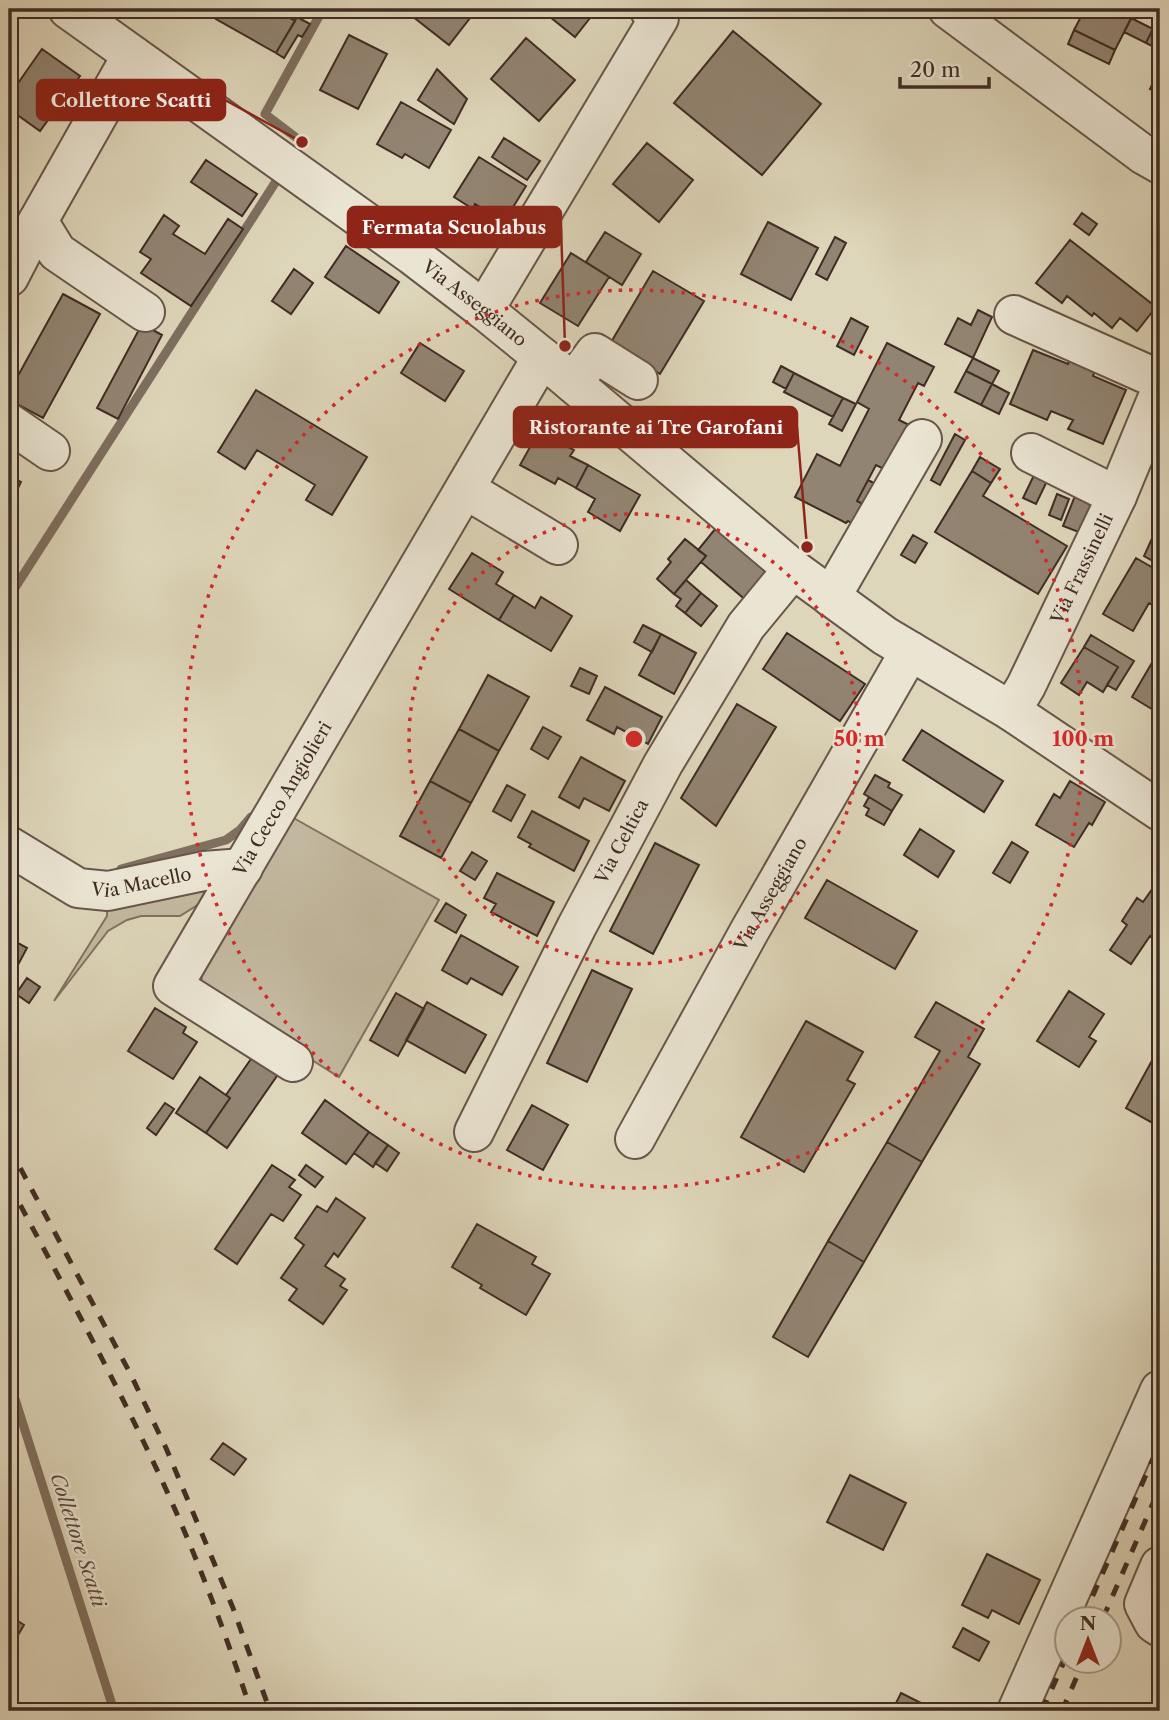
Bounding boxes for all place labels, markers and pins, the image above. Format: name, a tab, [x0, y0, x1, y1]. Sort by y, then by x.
callout: Collettore Scatti	[37, 80, 225, 120]
callout: Fermata Scuolabus	[348, 207, 561, 247]
callout: Ristorante ai Tre Garofani	[514, 407, 797, 447]
centre of rings	[622, 727, 646, 751]

